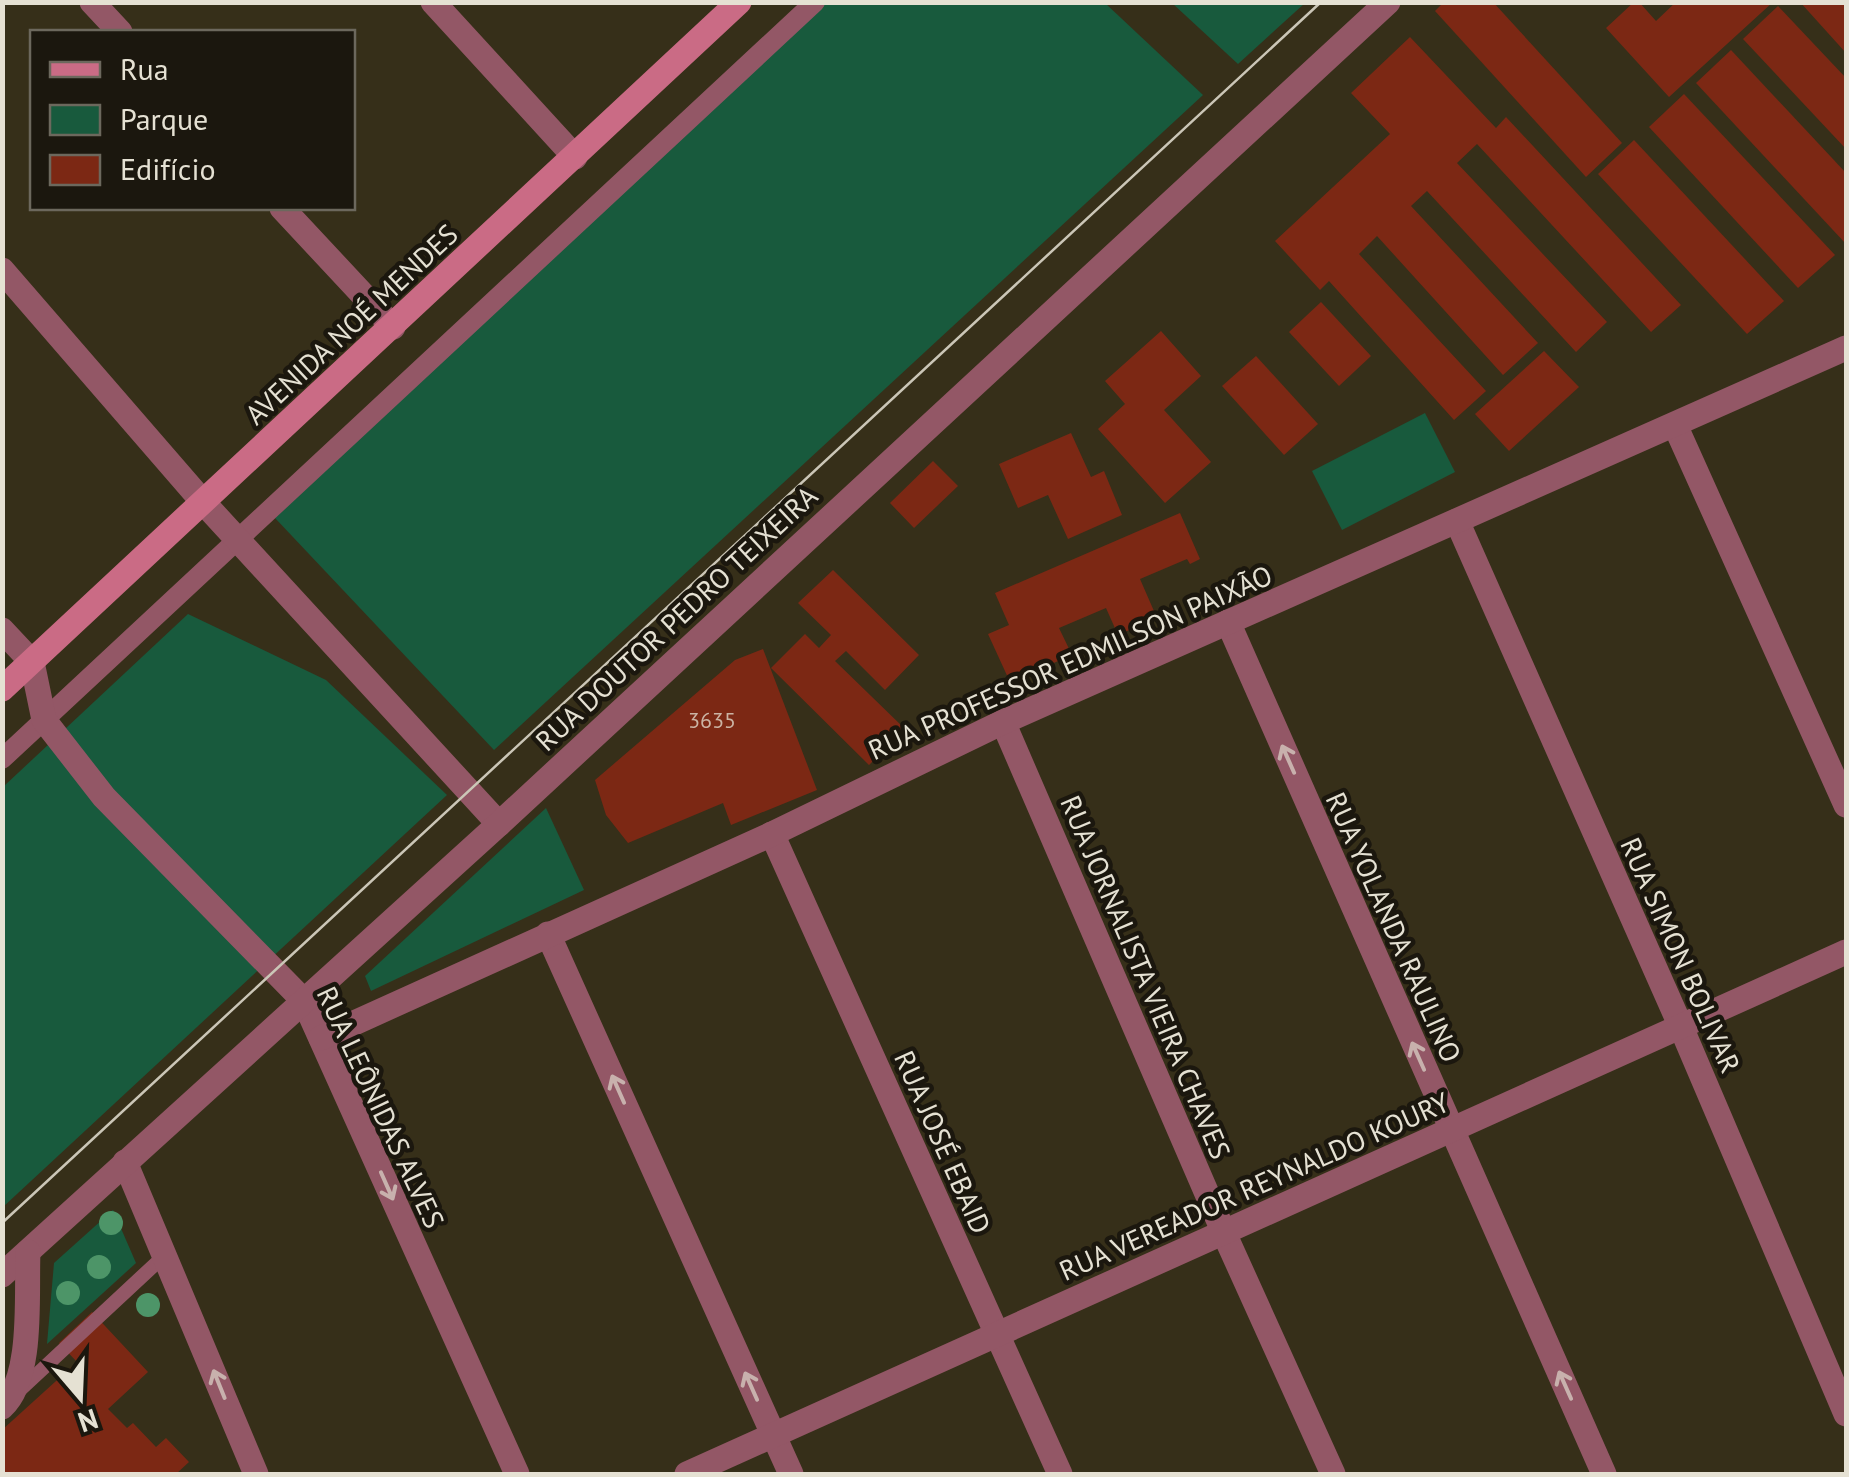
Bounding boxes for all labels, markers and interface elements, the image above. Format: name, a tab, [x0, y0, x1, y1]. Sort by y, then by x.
legend	[30, 30, 355, 210]
text: Rua	[120, 49, 169, 88]
text: Parque	[120, 99, 208, 138]
text: Edifício	[120, 149, 216, 188]
street label: AVENIDA NOÉ MENDES	[237, 216, 465, 432]
street label: RUA DOUTOR PEDRO TEIXEIRA	[527, 477, 825, 759]
street label: RUA PROFESSOR EDMILSON PAIXÃO	[862, 556, 1278, 768]
house number: 3635	[688, 706, 736, 734]
one-way arrow	[1278, 744, 1296, 775]
street label: RUA YOLANDA RAULINO	[1318, 786, 1470, 1068]
street label: RUA JORNALISTA VIEIRA CHAVES	[1053, 790, 1239, 1164]
street label: RUA SIMON BOLIVAR	[1612, 831, 1750, 1079]
street label: RUA LEÔNIDAS ALVES	[309, 980, 453, 1234]
one-way arrow	[1408, 1042, 1427, 1072]
street label: RUA JOSÉ EBAID	[886, 1045, 1000, 1239]
one-way arrow	[608, 1074, 626, 1105]
street label: RUA VEREADOR REYNALDO KOURY	[1053, 1083, 1455, 1289]
one-way arrow	[379, 1170, 397, 1201]
north arrow	[30, 1347, 130, 1447]
one-way arrow	[208, 1369, 226, 1400]
one-way arrow	[1555, 1370, 1573, 1401]
one-way arrow	[741, 1371, 759, 1402]
text: N	[74, 1401, 103, 1442]

